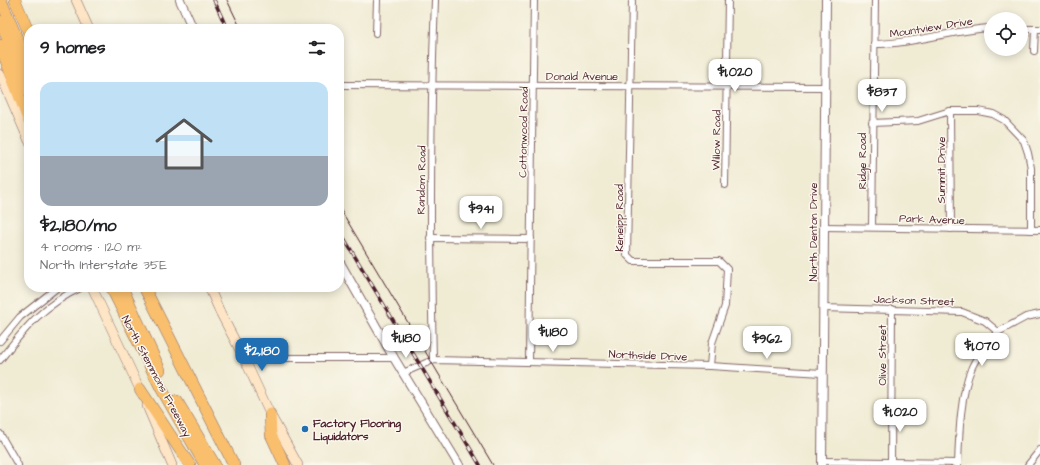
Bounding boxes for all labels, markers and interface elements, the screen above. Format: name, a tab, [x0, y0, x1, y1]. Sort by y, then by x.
map controls	[984, 12, 1028, 56]
button: locate	[984, 12, 1028, 56]
street label: Mountview Drive	[888, 14, 974, 41]
text: 9 homes	[40, 36, 105, 60]
icon: filters	[306, 37, 328, 59]
pin: $1,020	[702, 59, 768, 93]
text: $1,020	[717, 63, 753, 81]
street label: Donald Avenue	[546, 69, 618, 84]
pin: $837	[858, 79, 906, 113]
text: $837	[867, 83, 897, 101]
street label: Cottonwood Road	[515, 86, 532, 178]
icon: home	[148, 108, 220, 180]
street label: Willow Road	[708, 109, 725, 170]
street label: Ridge Road	[855, 132, 871, 189]
street label: Summit Drive	[934, 137, 949, 203]
street label: Random Road	[413, 145, 430, 215]
street label: North Denton Drive	[806, 182, 821, 282]
street label: Keneipp Road	[612, 184, 627, 252]
pin: $941	[457, 196, 505, 230]
text: $941	[468, 200, 494, 218]
street label: Park Avenue	[899, 211, 965, 228]
text: $2,180/mo	[40, 214, 117, 238]
text: 4 rooms · 120 m²	[40, 238, 142, 256]
text: North Interstate 35E	[40, 256, 167, 274]
street label: Jackson Street	[873, 292, 955, 309]
street label: North Stemmons Freeway	[117, 313, 195, 440]
pin: $1,180	[520, 319, 586, 353]
text: $1,180	[538, 323, 568, 341]
street label: Olive Street	[875, 324, 890, 385]
pin: $1,180	[373, 325, 439, 359]
pin: $962	[743, 326, 791, 360]
text: $1,180	[391, 329, 421, 347]
text: $962	[752, 330, 782, 348]
pin: $1,070	[949, 333, 1015, 367]
text: $1,070	[964, 337, 1000, 355]
pin: $2,180	[229, 338, 295, 372]
text: $2,180	[244, 342, 280, 360]
street label: Northside Drive	[608, 347, 688, 364]
pin: $1,020	[867, 399, 933, 433]
text: $1,020	[882, 403, 918, 421]
place label: Factory Flooring Liquidators	[313, 416, 401, 445]
marker: Factory Flooring Liquidators	[300, 424, 310, 434]

